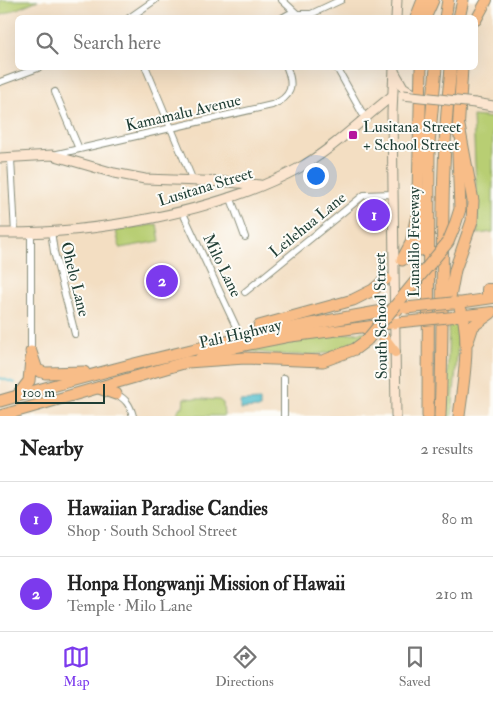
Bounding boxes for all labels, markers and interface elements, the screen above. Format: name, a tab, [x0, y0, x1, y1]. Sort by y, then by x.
search box	[15, 15, 478, 70]
icon: search	[33, 29, 61, 57]
text: Search here	[73, 31, 161, 55]
street label: Kamamalu Avenue	[124, 90, 243, 136]
place label: Lusitana Street + School Street	[363, 117, 461, 155]
marker: Lusitana Street + School Street	[347, 129, 359, 141]
street label: Lusitana Street	[155, 163, 255, 211]
your location	[303, 163, 329, 189]
street label: Lunalilo Freeway	[404, 186, 424, 297]
street label: Leilehua Lane	[265, 188, 350, 262]
pin: 1	[358, 196, 390, 234]
street label: Milo Lane	[198, 231, 246, 301]
street label: Ohelo Lane	[56, 240, 94, 319]
street label: South School Street	[370, 252, 392, 380]
pin: 2	[146, 262, 178, 300]
street label: Pali Highway	[197, 315, 284, 353]
scale bar	[15, 381, 105, 404]
text: 100 m	[22, 384, 55, 401]
text: Nearby	[20, 435, 83, 462]
text: 2 results	[420, 439, 473, 459]
text: Hawaiian Paradise Candies	[67, 497, 268, 521]
text: 1	[33, 509, 39, 529]
text: 80 m	[442, 509, 473, 529]
text: Shop · South School Street	[67, 521, 237, 541]
text: Honpa Hongwanji Mission of Hawaii	[67, 572, 345, 596]
text: 2	[32, 584, 40, 604]
text: 210 m	[435, 584, 473, 604]
text: Temple · Milo Lane	[67, 596, 192, 616]
tab: Map	[62, 643, 90, 690]
tab: Directions	[215, 643, 274, 690]
tab: Saved	[399, 643, 431, 690]

